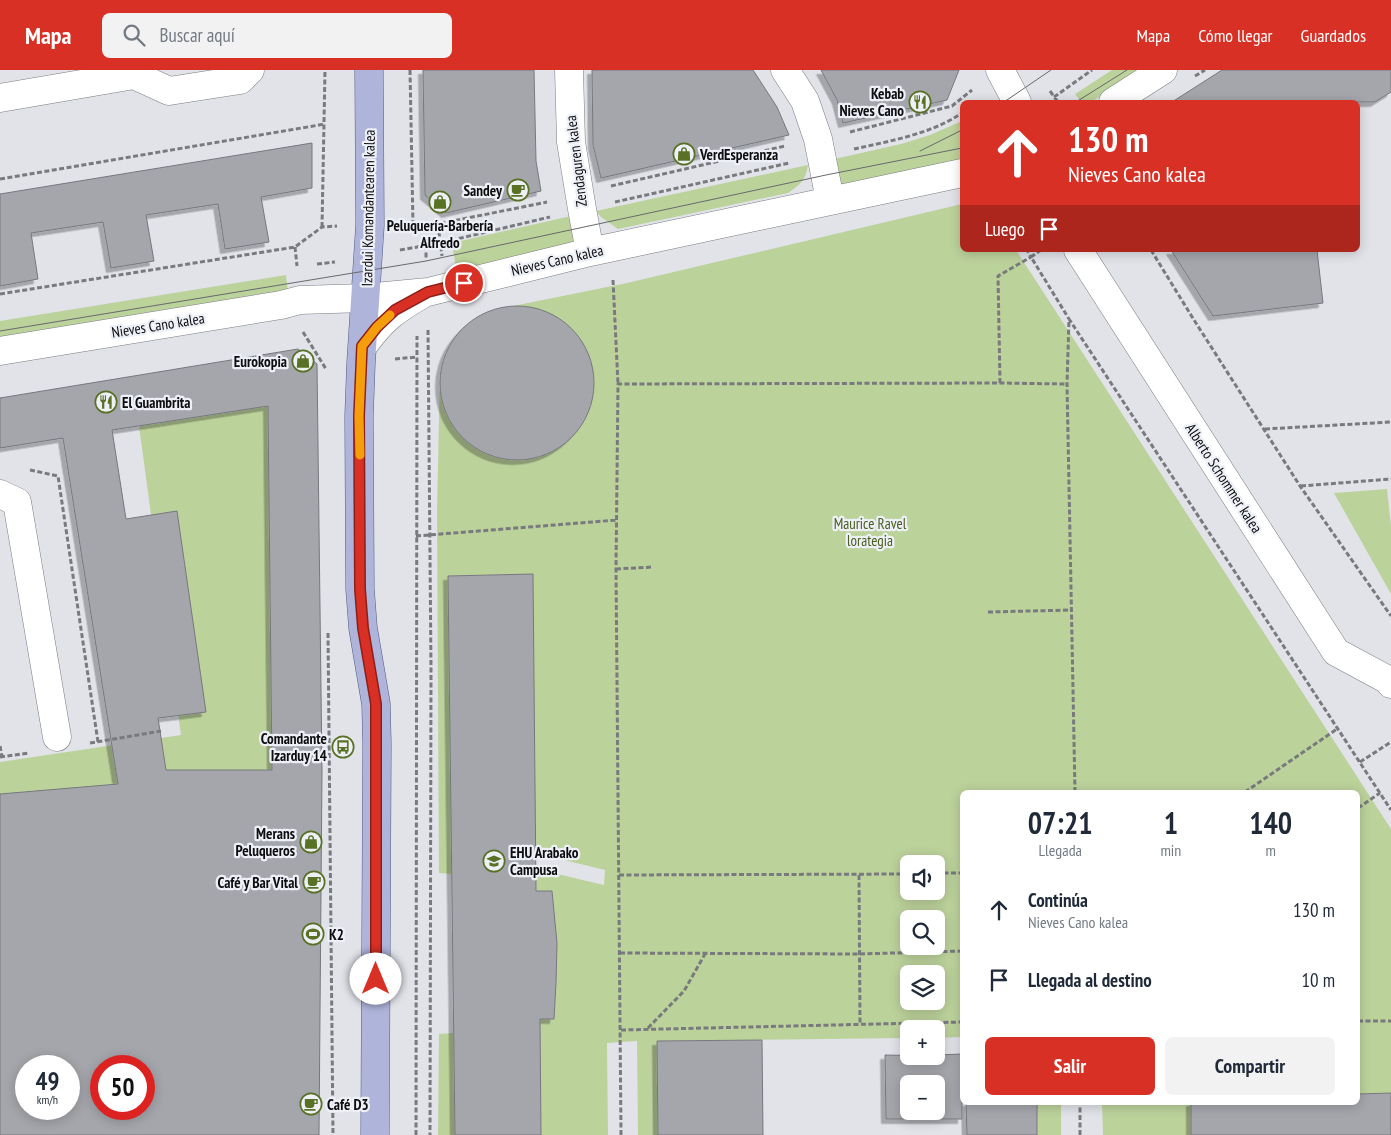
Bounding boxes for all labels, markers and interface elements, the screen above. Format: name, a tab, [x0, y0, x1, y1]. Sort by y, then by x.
search box	[102, 13, 452, 58]
text: Mapa	[25, 20, 72, 51]
icon: search	[120, 21, 148, 49]
text: Buscar aquí	[160, 23, 235, 47]
text: Mapa	[1136, 24, 1170, 47]
text: Cómo llegar	[1198, 24, 1273, 47]
text: Guardados	[1301, 24, 1366, 47]
place label: Kebab Nieves Cano	[839, 84, 904, 120]
restaurant icon: Kebab Nieves Cano	[908, 90, 932, 114]
street label: Zendaguren kalea	[561, 114, 591, 208]
text: 130 m	[1068, 116, 1149, 162]
icon: ahead	[985, 120, 1050, 185]
street label: Izardui Komandantearen kalea	[357, 129, 379, 287]
shop icon: VerdEsperanza	[672, 142, 696, 166]
place label: VerdEsperanza	[699, 145, 778, 164]
text: Nieves Cano kalea	[1068, 160, 1206, 188]
cafe icon: Sandey	[506, 178, 530, 202]
place label: Sandey	[464, 181, 503, 200]
shop icon: Peluquería-Barbería Alfredo	[428, 190, 452, 214]
icon: arrive	[1035, 215, 1063, 243]
place label: Peluquería-Barbería Alfredo	[387, 216, 493, 252]
text: Luego	[985, 217, 1025, 241]
street label: Nieves Cano kalea	[509, 240, 605, 280]
pin	[443, 262, 485, 304]
icon: arrive	[450, 269, 478, 297]
street label: Nieves Cano kalea	[110, 308, 206, 342]
shop icon: Eurokopia	[291, 349, 315, 373]
place label: Eurokopia	[234, 352, 287, 371]
restaurant icon: El Guambrita	[94, 390, 118, 414]
place label: El Guambrita	[122, 393, 190, 412]
street label: Alberto Schommer kalea	[1182, 420, 1266, 536]
park label: Maurice Ravel lorategia	[834, 514, 907, 550]
place label: Comandante Izarduy 14	[261, 729, 327, 765]
bus stop icon: Comandante Izarduy 14	[331, 735, 355, 759]
text: 07:21	[1028, 803, 1093, 842]
text: 1	[1164, 803, 1178, 842]
text: 140	[1249, 803, 1292, 842]
place label: Merans Peluqueros	[235, 824, 295, 860]
shop icon: Merans Peluqueros	[299, 830, 323, 854]
text: Llegada	[1038, 840, 1082, 860]
text: min	[1160, 840, 1181, 860]
text: m	[1265, 840, 1276, 860]
place label: EHU Arabako Campusa	[510, 843, 579, 879]
school or university icon: EHU Arabako Campusa	[482, 849, 506, 873]
map controls	[900, 855, 945, 1120]
button: sound	[900, 855, 945, 900]
cafe icon: Café y Bar Vital	[302, 870, 326, 894]
place label: Café y Bar Vital	[217, 873, 298, 892]
text: Continúa	[1028, 888, 1088, 912]
icon: ahead	[985, 896, 1013, 924]
text: 130 m	[1293, 898, 1335, 922]
button: search	[900, 910, 945, 955]
text: Nieves Cano kalea	[1028, 912, 1128, 932]
sports icon: K2	[301, 922, 325, 946]
place label: K2	[329, 925, 344, 944]
position arrow	[349, 952, 401, 1004]
button: layers	[900, 965, 945, 1010]
icon: arrive	[985, 966, 1013, 994]
text: Llegada al destino	[1028, 968, 1152, 992]
text: 10 m	[1302, 968, 1335, 992]
button: +	[900, 1020, 945, 1065]
button: Salir	[985, 1037, 1155, 1095]
button: Compartir	[1165, 1037, 1335, 1095]
speed limit sign: 50	[90, 1055, 155, 1120]
text: 49	[36, 1065, 59, 1097]
button: −	[900, 1075, 945, 1120]
text: km/h	[37, 1092, 58, 1107]
cafe icon: Café D3	[299, 1092, 323, 1116]
place label: Café D3	[327, 1095, 369, 1114]

